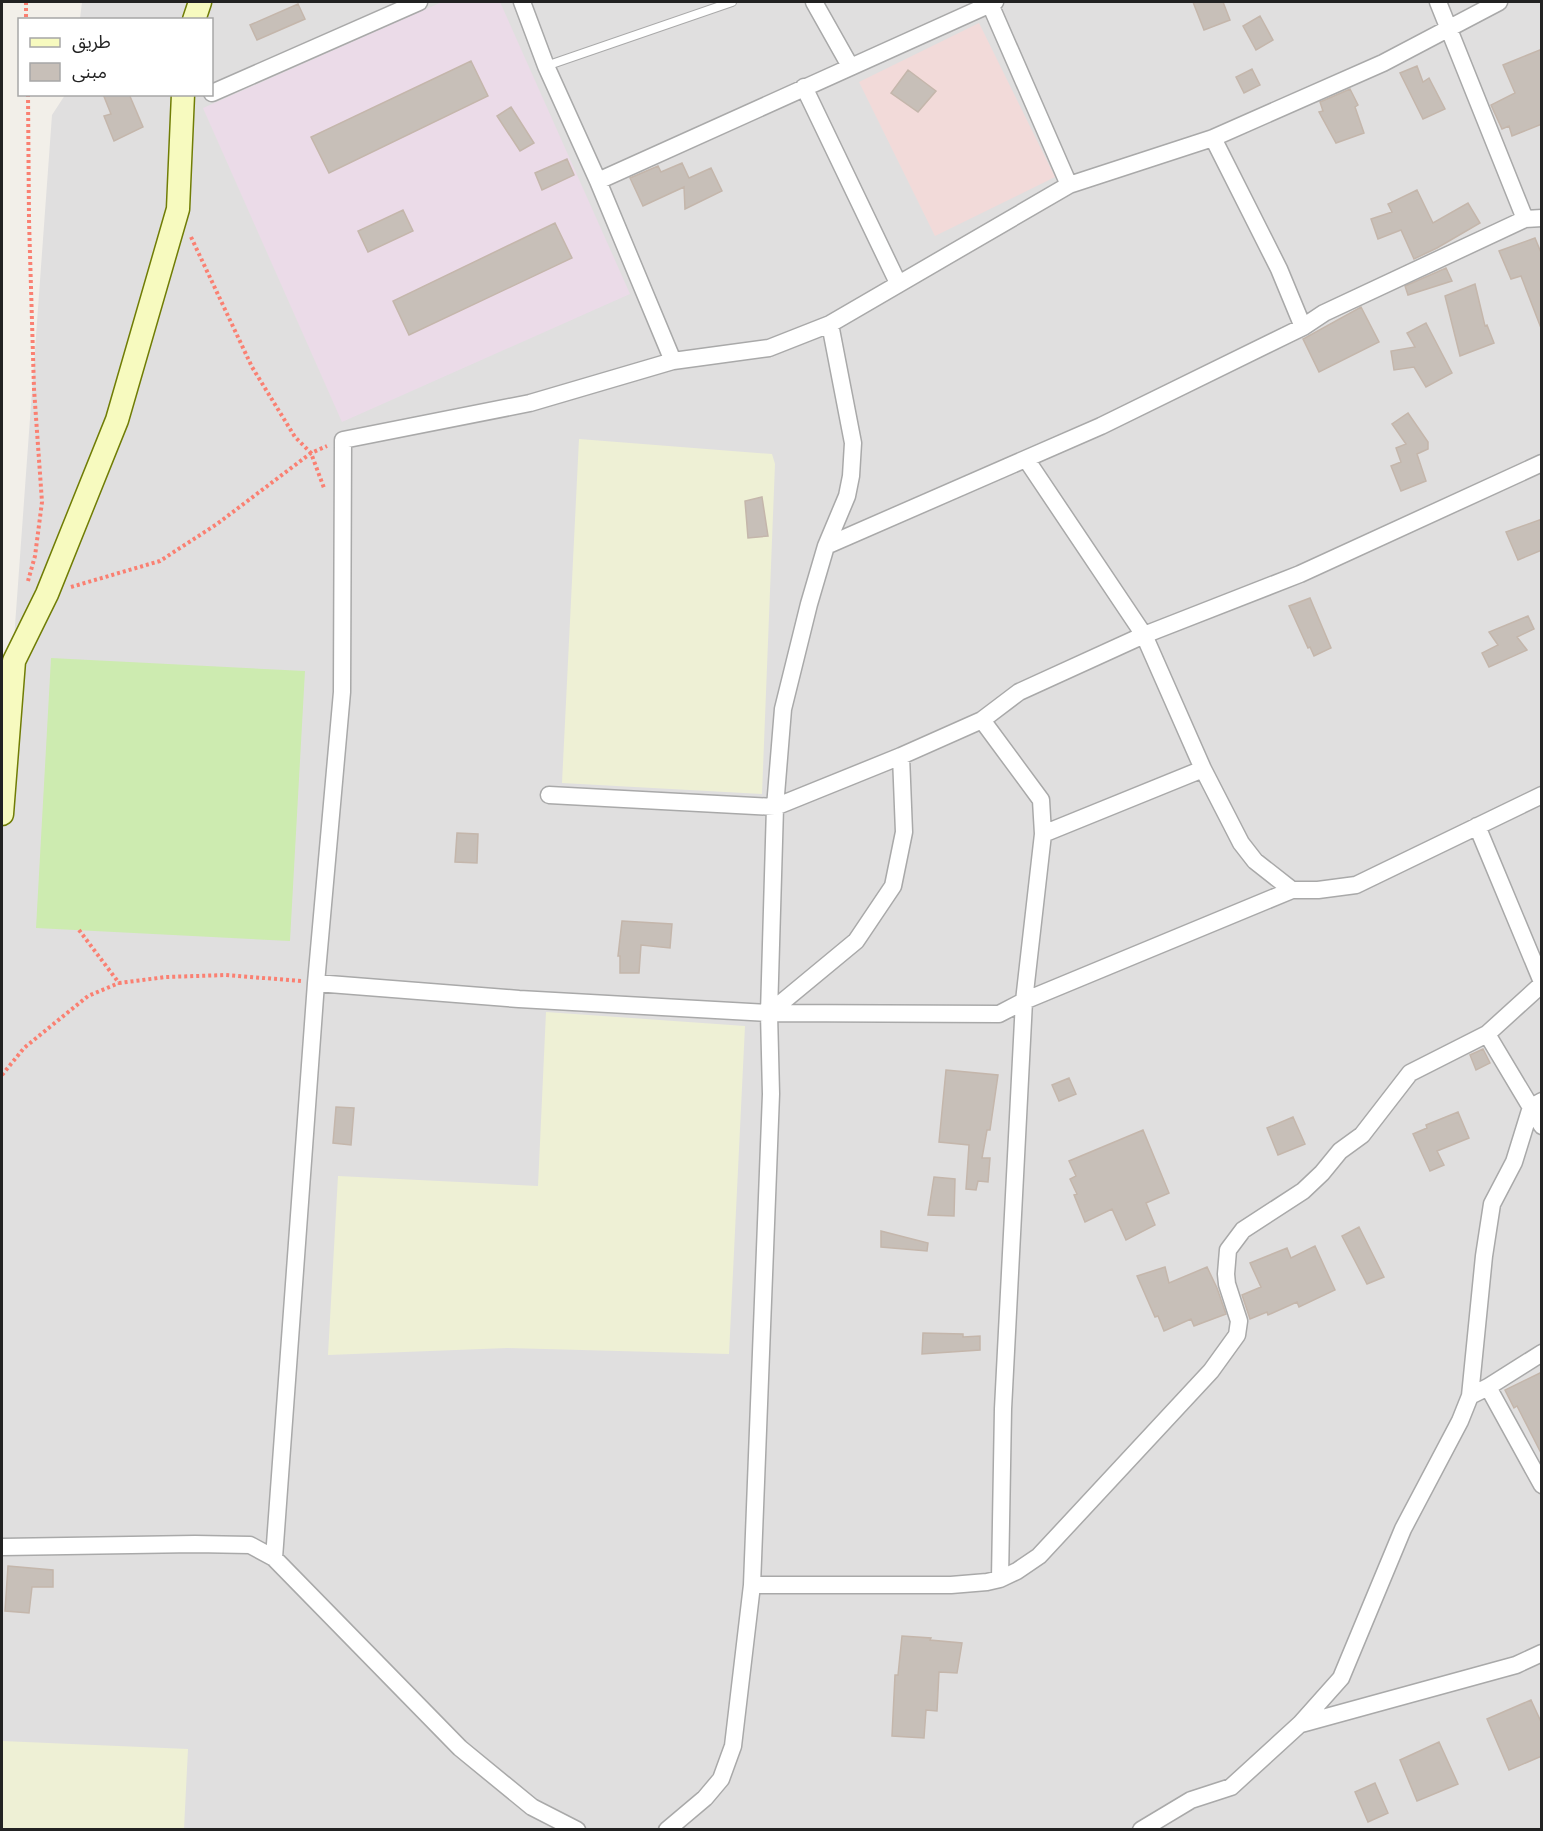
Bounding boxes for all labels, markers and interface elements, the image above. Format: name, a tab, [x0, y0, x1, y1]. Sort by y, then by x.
legend	[18, 18, 213, 96]
text: طريق	[72, 30, 111, 53]
text: مبنى	[72, 60, 107, 83]

